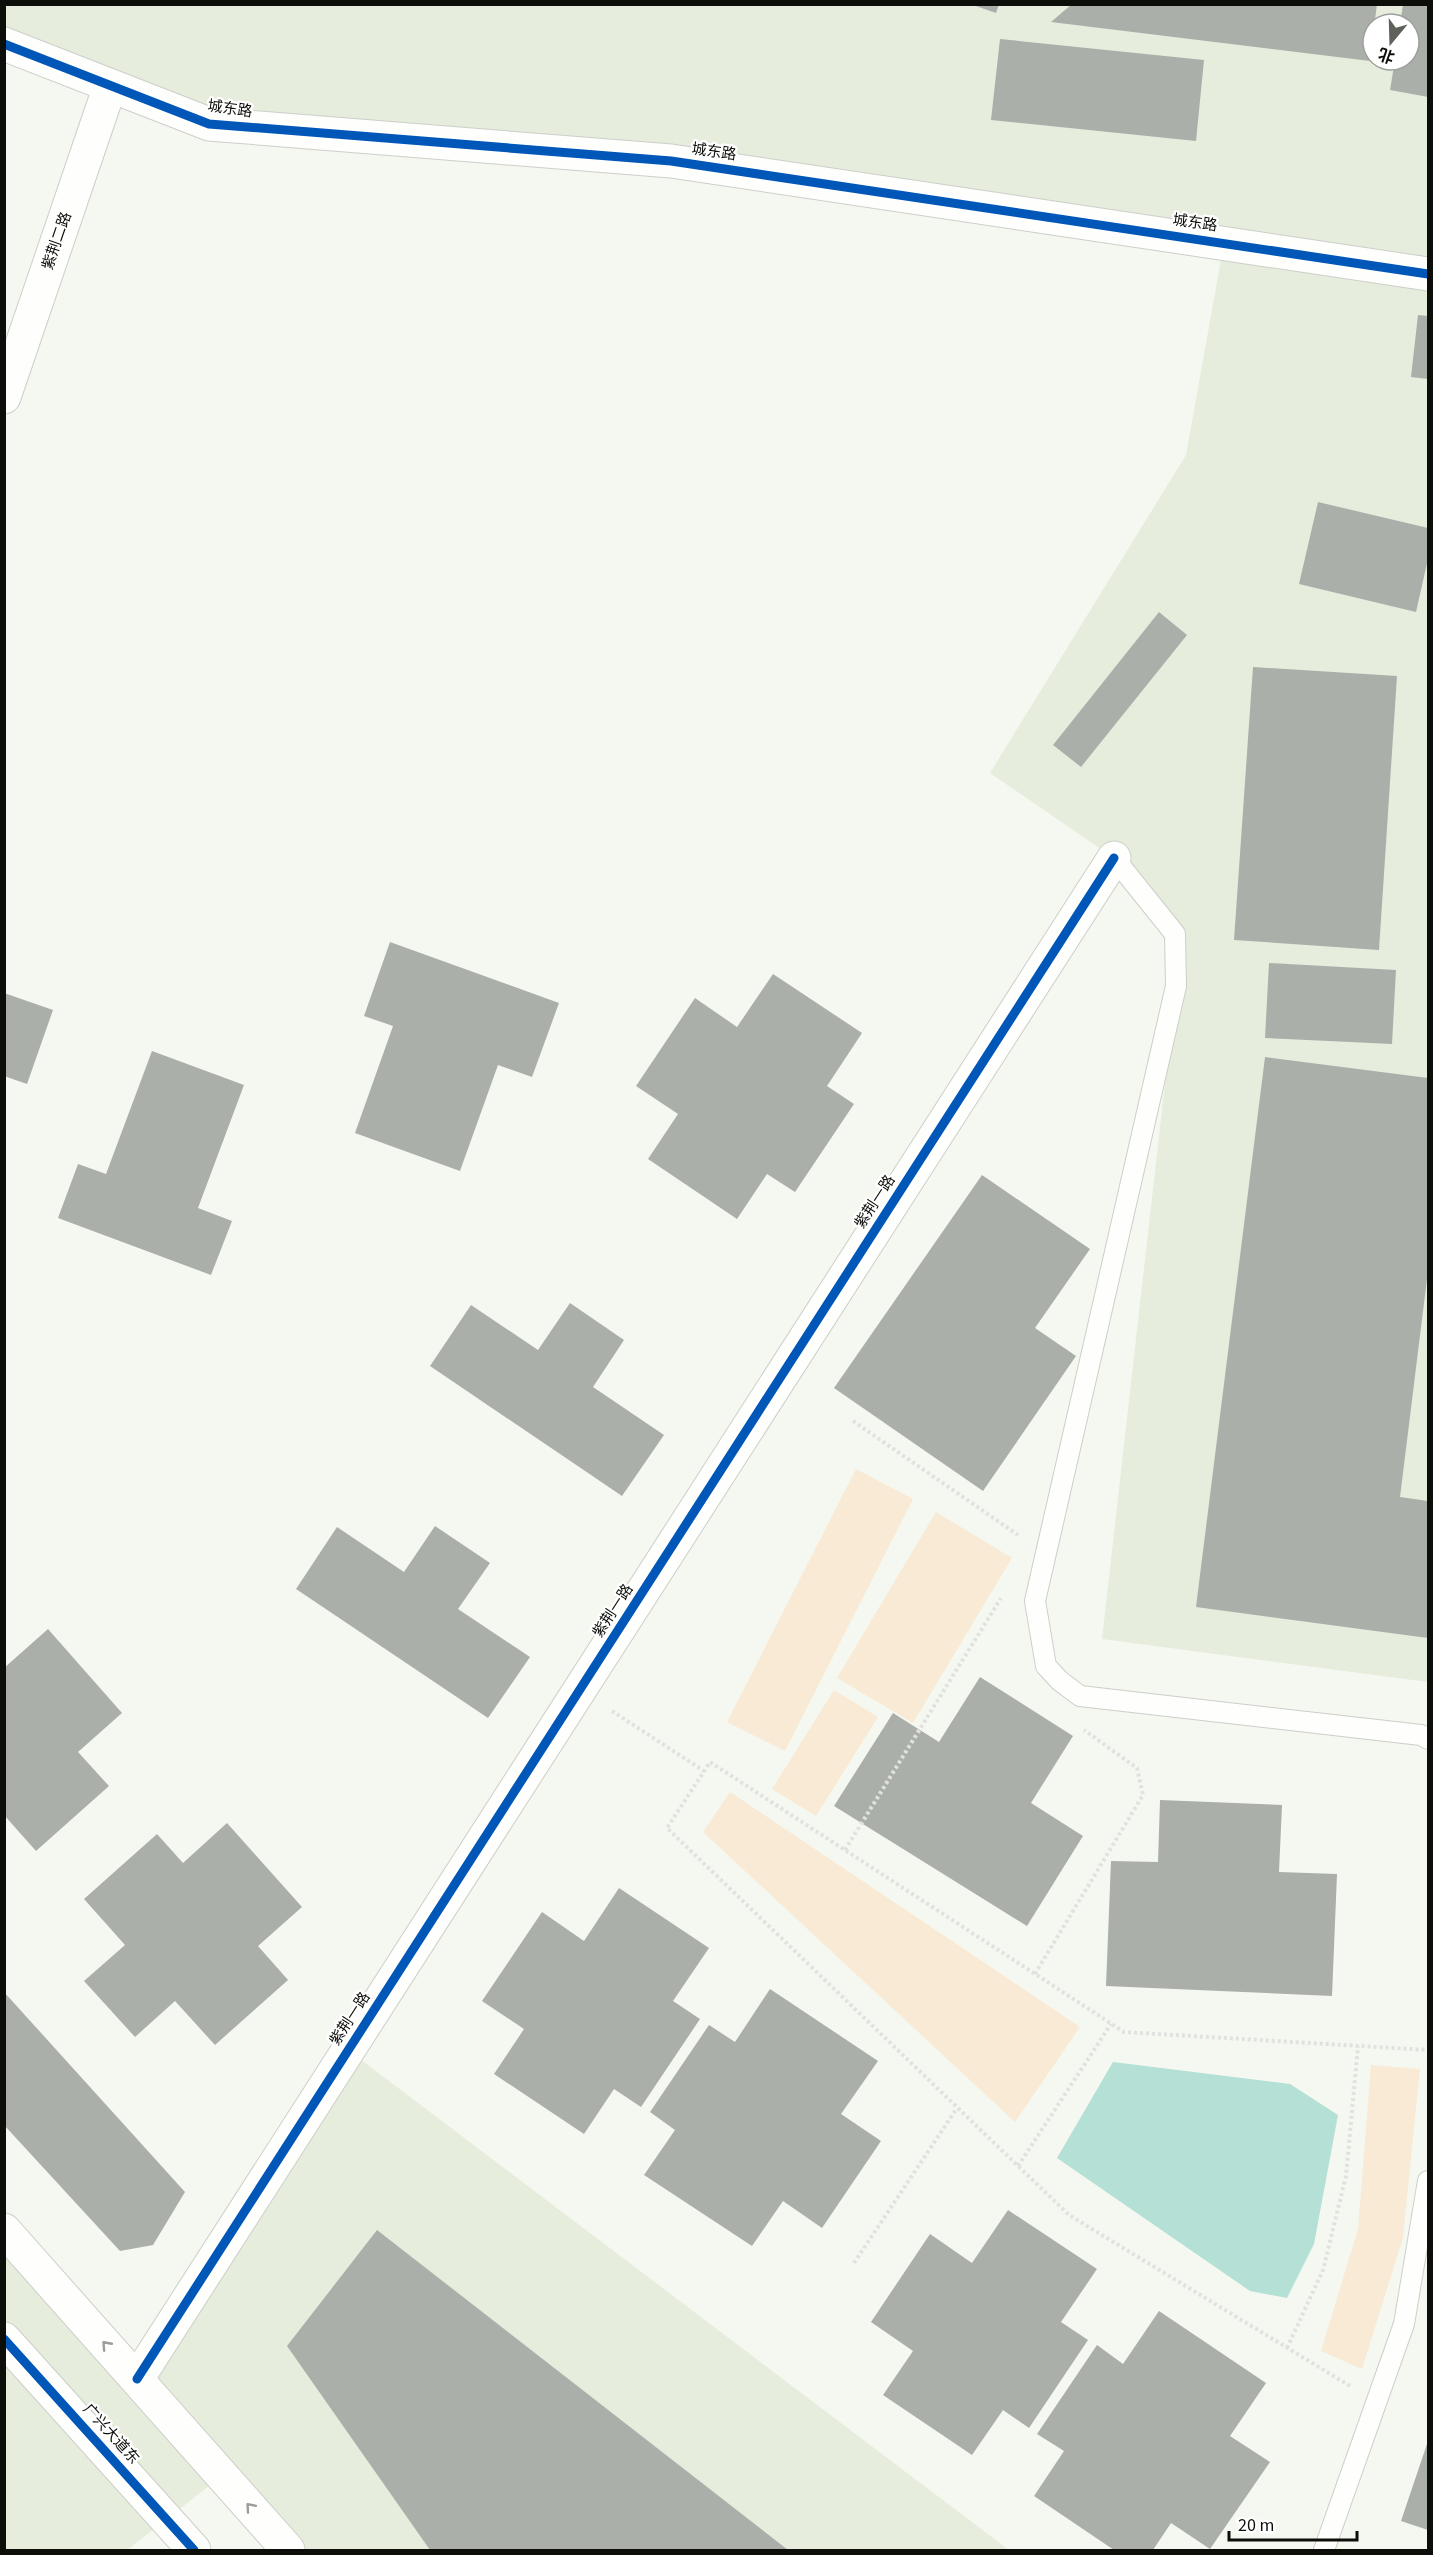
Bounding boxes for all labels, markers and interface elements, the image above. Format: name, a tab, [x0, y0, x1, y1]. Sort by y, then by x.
north arrow	[1361, 12, 1421, 72]
text: 北	[1375, 42, 1398, 68]
street label: 城东路	[206, 95, 254, 123]
street label: 城东路	[690, 138, 738, 166]
street label: 紫荆二路	[37, 209, 77, 273]
street label: 城东路	[1171, 209, 1219, 237]
street label: 紫荆一路	[850, 1171, 900, 1233]
street label: 紫荆一路	[588, 1580, 638, 1642]
street label: 紫荆一路	[325, 1988, 375, 2050]
one-way arrow	[102, 2341, 113, 2352]
street label: 广兴大道东	[78, 2399, 144, 2469]
one-way arrow	[246, 2503, 257, 2514]
scale bar	[1229, 2504, 1356, 2542]
text: 20 m	[1238, 2513, 1274, 2538]

